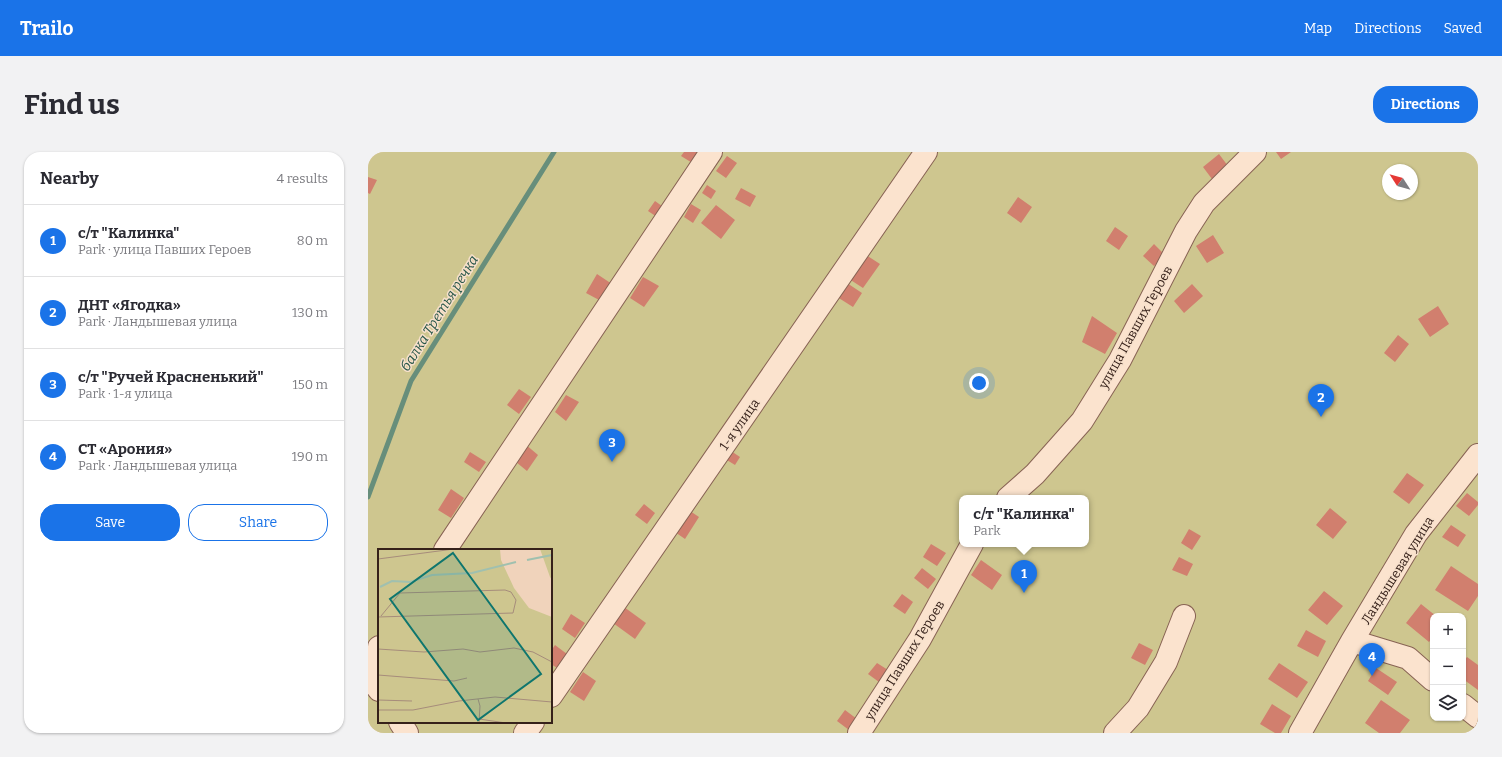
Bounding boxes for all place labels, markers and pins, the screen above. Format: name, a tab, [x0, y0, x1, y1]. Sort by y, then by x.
pin: 2	[1308, 384, 1334, 417]
pin: 3	[599, 429, 625, 462]
pin: 1	[1011, 560, 1037, 593]
pin: 4	[1359, 643, 1385, 676]

